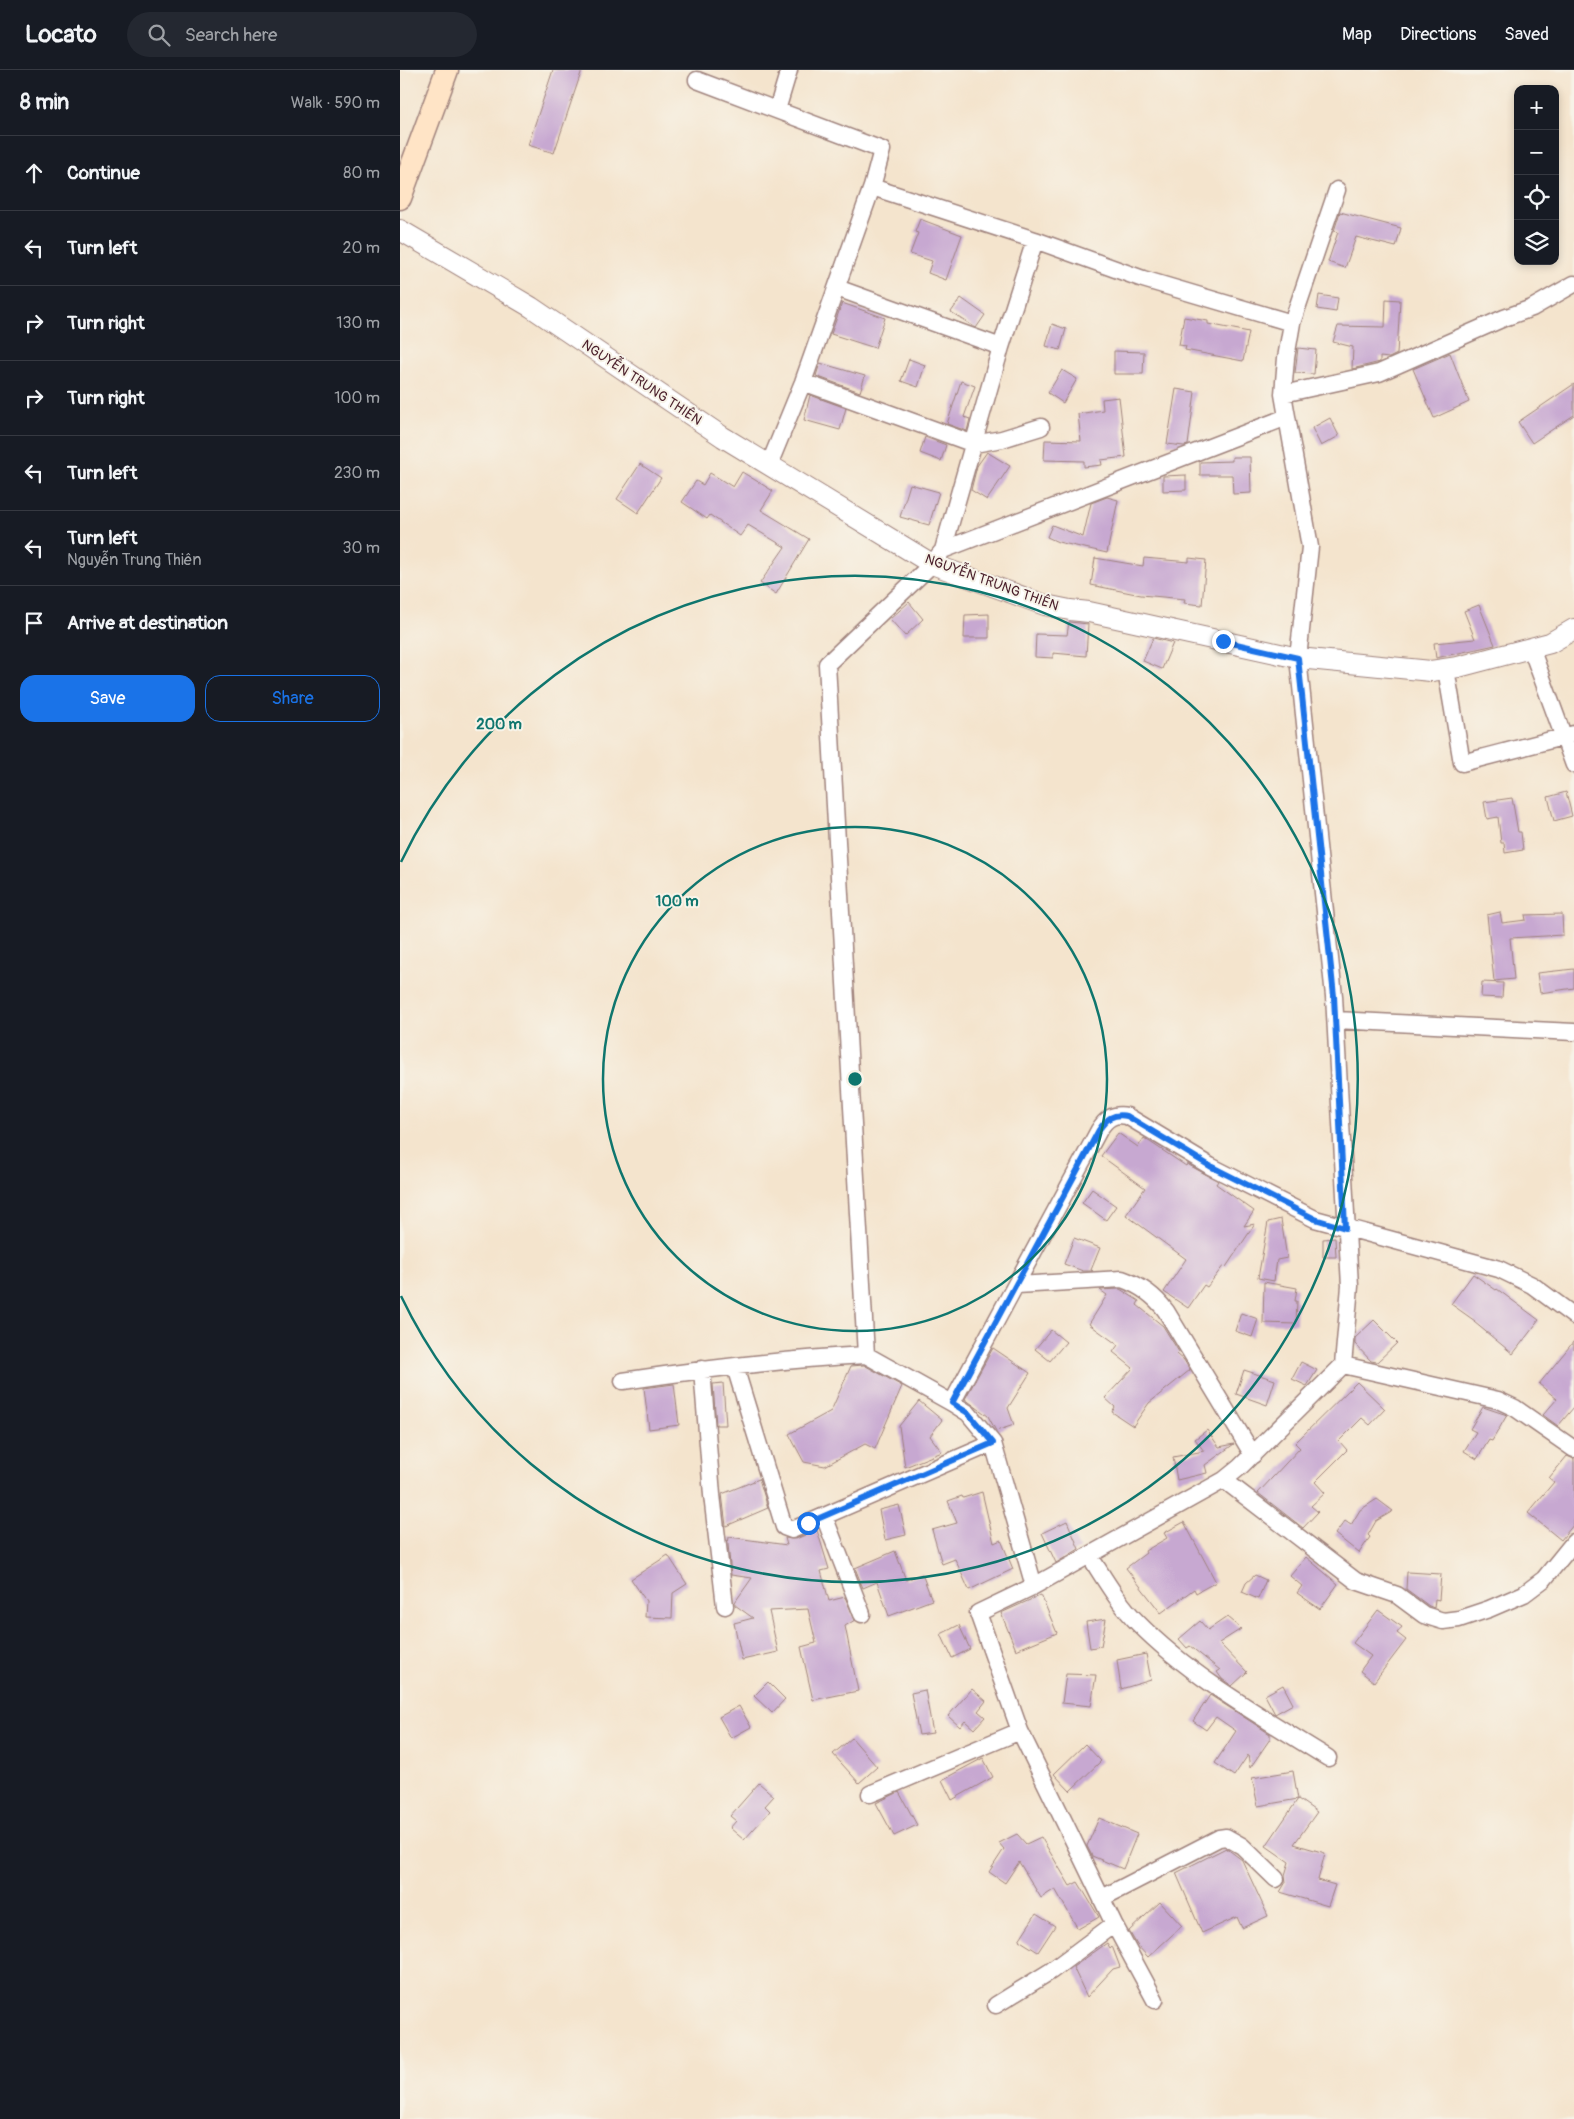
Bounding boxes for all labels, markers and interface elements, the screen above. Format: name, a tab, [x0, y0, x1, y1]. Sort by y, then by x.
search box	[127, 12, 477, 57]
text: Locato	[25, 20, 97, 49]
icon: search	[145, 21, 173, 49]
text: Search here	[185, 23, 277, 47]
text: Map	[1342, 23, 1372, 46]
text: Directions	[1400, 23, 1476, 46]
text: Saved	[1504, 23, 1549, 46]
map controls	[1514, 85, 1559, 265]
button: +	[1514, 85, 1559, 130]
text: 8 min	[20, 89, 69, 116]
text: Walk · 590 m	[291, 93, 380, 113]
button: −	[1514, 130, 1559, 175]
icon: ahead	[20, 159, 48, 187]
text: Continue	[67, 161, 140, 185]
text: 80 m	[343, 163, 380, 183]
button: locate	[1514, 175, 1559, 220]
button: layers	[1514, 220, 1559, 265]
icon: left	[20, 234, 48, 262]
text: Turn left	[67, 236, 137, 260]
text: 20 m	[342, 238, 380, 258]
icon: right	[20, 309, 48, 337]
text: Turn right	[67, 311, 145, 335]
text: 130 m	[336, 313, 380, 333]
street label: NGUYỄN TRUNG THIÊN	[578, 333, 707, 429]
icon: right	[20, 384, 48, 412]
text: Turn right	[67, 386, 145, 410]
text: 100 m	[334, 388, 380, 408]
icon: left	[20, 459, 48, 487]
text: Turn left	[67, 461, 137, 485]
text: 230 m	[334, 463, 380, 483]
text: Turn left	[67, 526, 137, 550]
icon: left	[20, 534, 48, 562]
text: 30 m	[342, 538, 380, 558]
street label: NGUYỄN TRUNG THIÊN	[923, 548, 1062, 615]
text: Nguyễn Trung Thiên	[67, 550, 201, 570]
icon: arrive	[20, 609, 48, 637]
text: Arrive at destination	[67, 611, 228, 635]
route end	[1212, 630, 1235, 653]
button: Save	[20, 675, 195, 722]
button: Share	[205, 675, 380, 722]
text: 200 m	[476, 715, 522, 734]
text: 100 m	[656, 892, 698, 911]
centre of rings	[846, 1070, 864, 1088]
route start	[797, 1512, 820, 1535]

